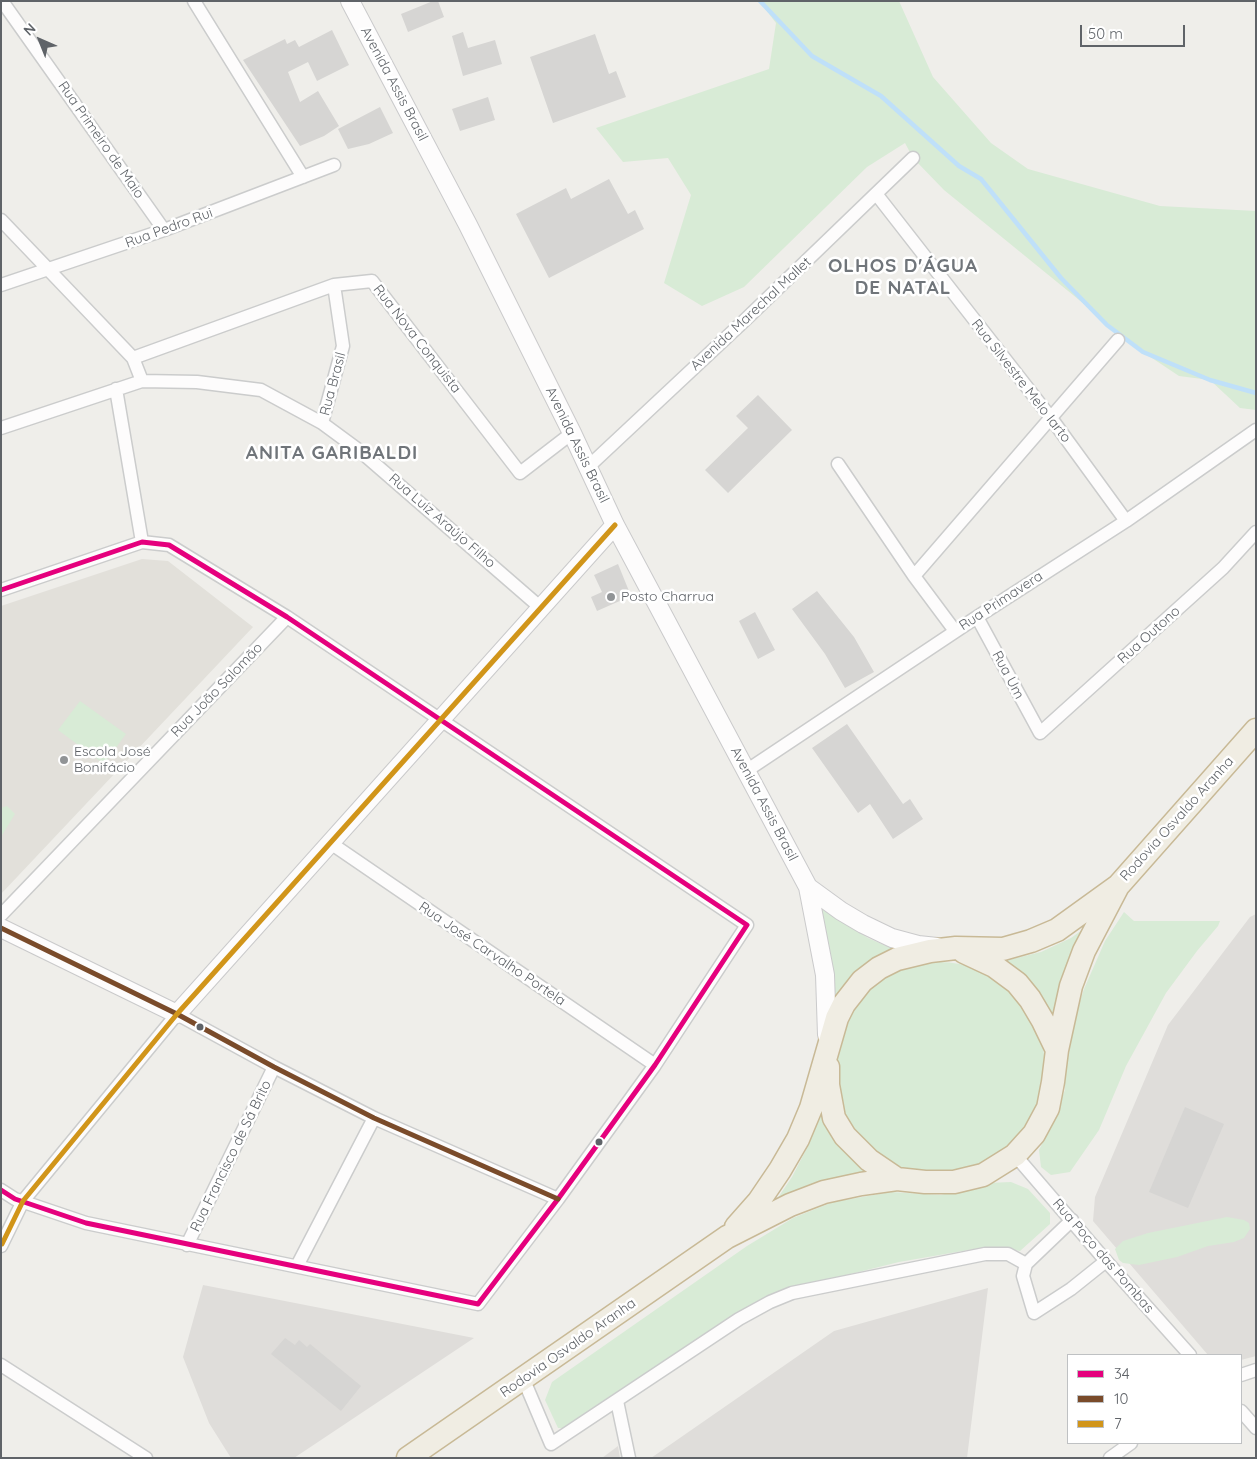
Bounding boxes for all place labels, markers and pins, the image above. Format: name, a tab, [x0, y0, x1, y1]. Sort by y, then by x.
place label: Posto Charrua	[621, 589, 714, 605]
marker: Posto Charrua	[605, 591, 617, 603]
place label: Escola José Bonifácio	[74, 744, 151, 776]
marker: Escola José Bonifácio	[58, 754, 70, 766]
unlabelled marker	[195, 1022, 205, 1032]
unlabelled marker	[594, 1137, 604, 1147]

